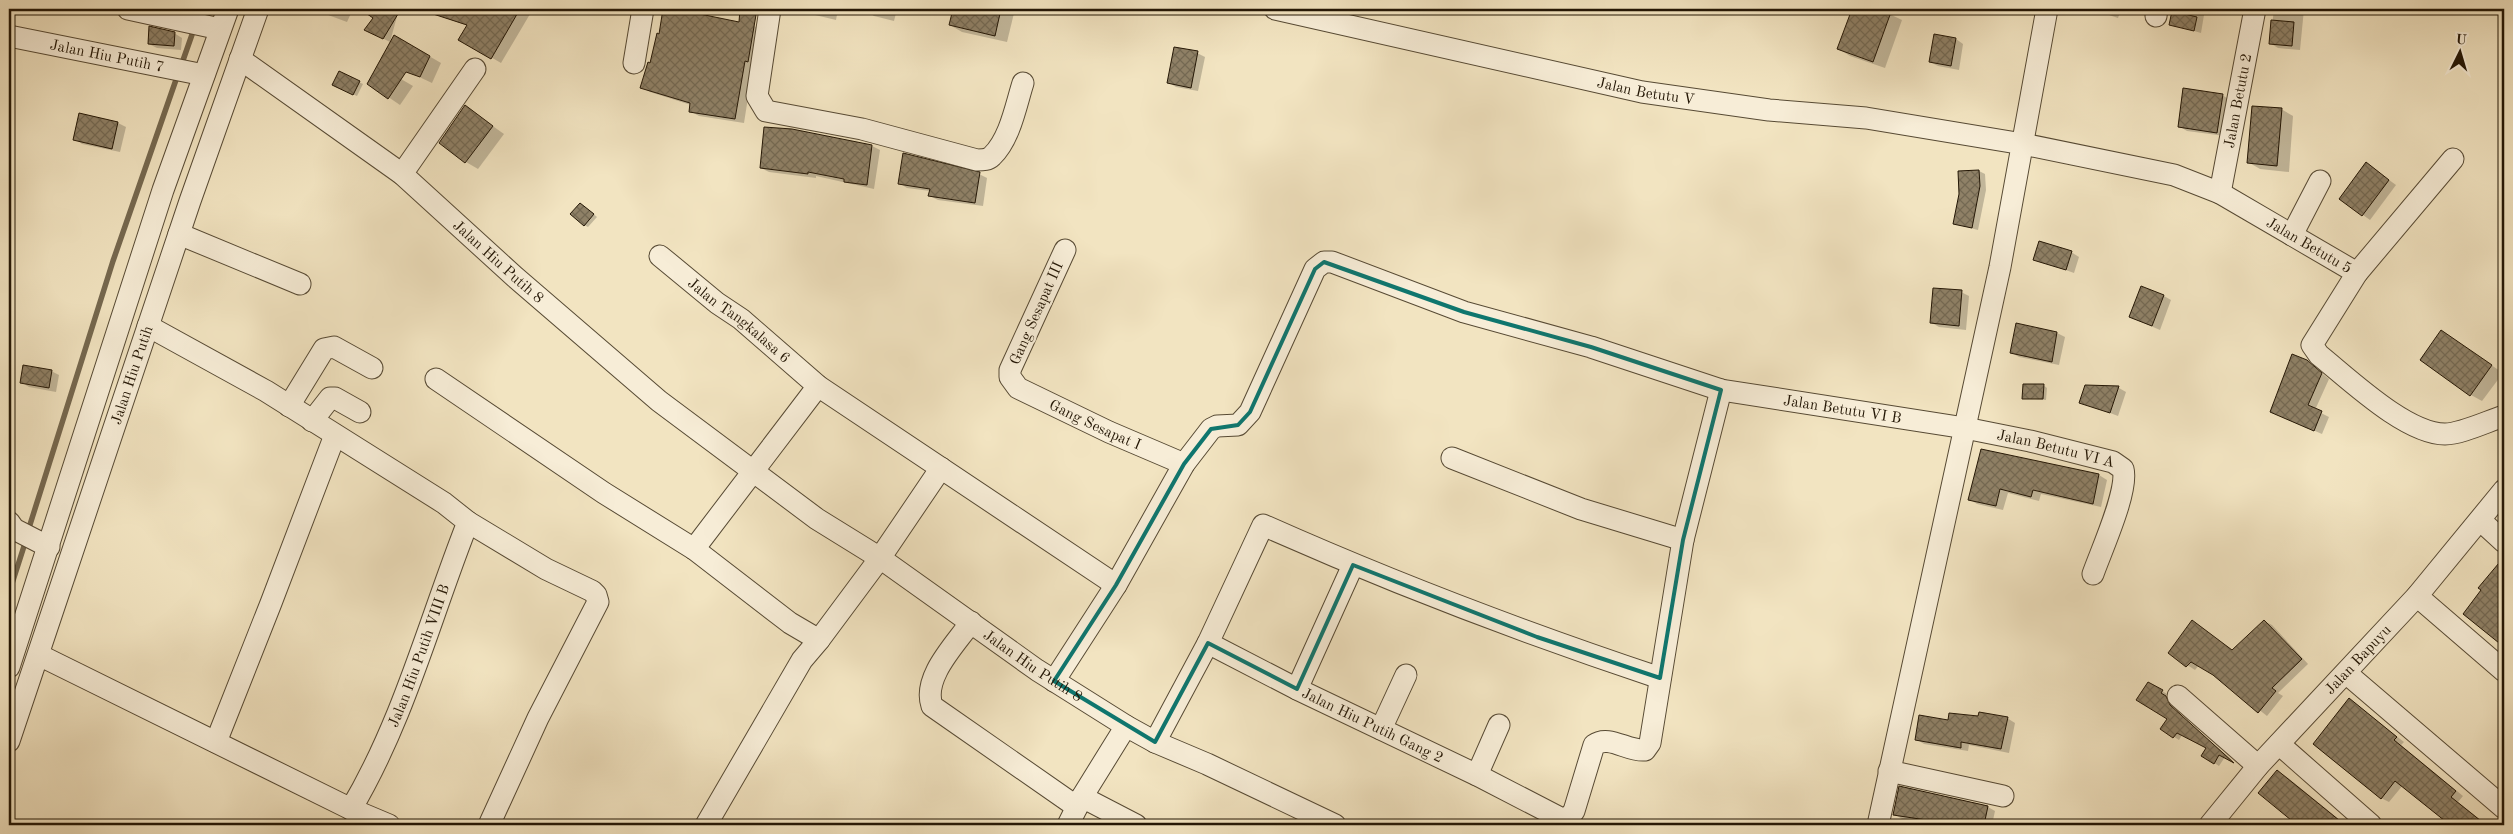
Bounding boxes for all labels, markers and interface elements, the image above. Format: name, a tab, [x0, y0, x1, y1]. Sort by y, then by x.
north arrow	[2436, 28, 2486, 78]
text: U	[2455, 33, 2467, 48]
street label: Jalan Hiu Putih 7	[48, 38, 165, 76]
street label: Jalan Betutu 2	[2223, 52, 2255, 150]
street label: Jalan Betutu V	[1595, 76, 1696, 108]
street label: Jalan Betutu 5	[2263, 216, 2354, 277]
street label: Jalan Hiu Putih 8	[449, 218, 546, 307]
street label: Gang Sesapat III	[1008, 260, 1067, 367]
street label: Jalan Tangkalasa 6	[684, 276, 792, 367]
street label: Jalan Hiu Putih	[110, 324, 157, 427]
street label: Jalan Betutu VI B	[1782, 394, 1902, 427]
street label: Gang Sesapat I	[1046, 398, 1143, 454]
street label: Jalan Betutu VI A	[1995, 429, 2116, 471]
street label: Jalan Hiu Putih VIII B	[387, 583, 453, 730]
street label: Jalan Bapuyu	[2323, 623, 2395, 698]
street label: Jalan Hiu Putih 8	[980, 628, 1084, 705]
street label: Jalan Hiu Putih Gang 2	[1299, 686, 1445, 767]

